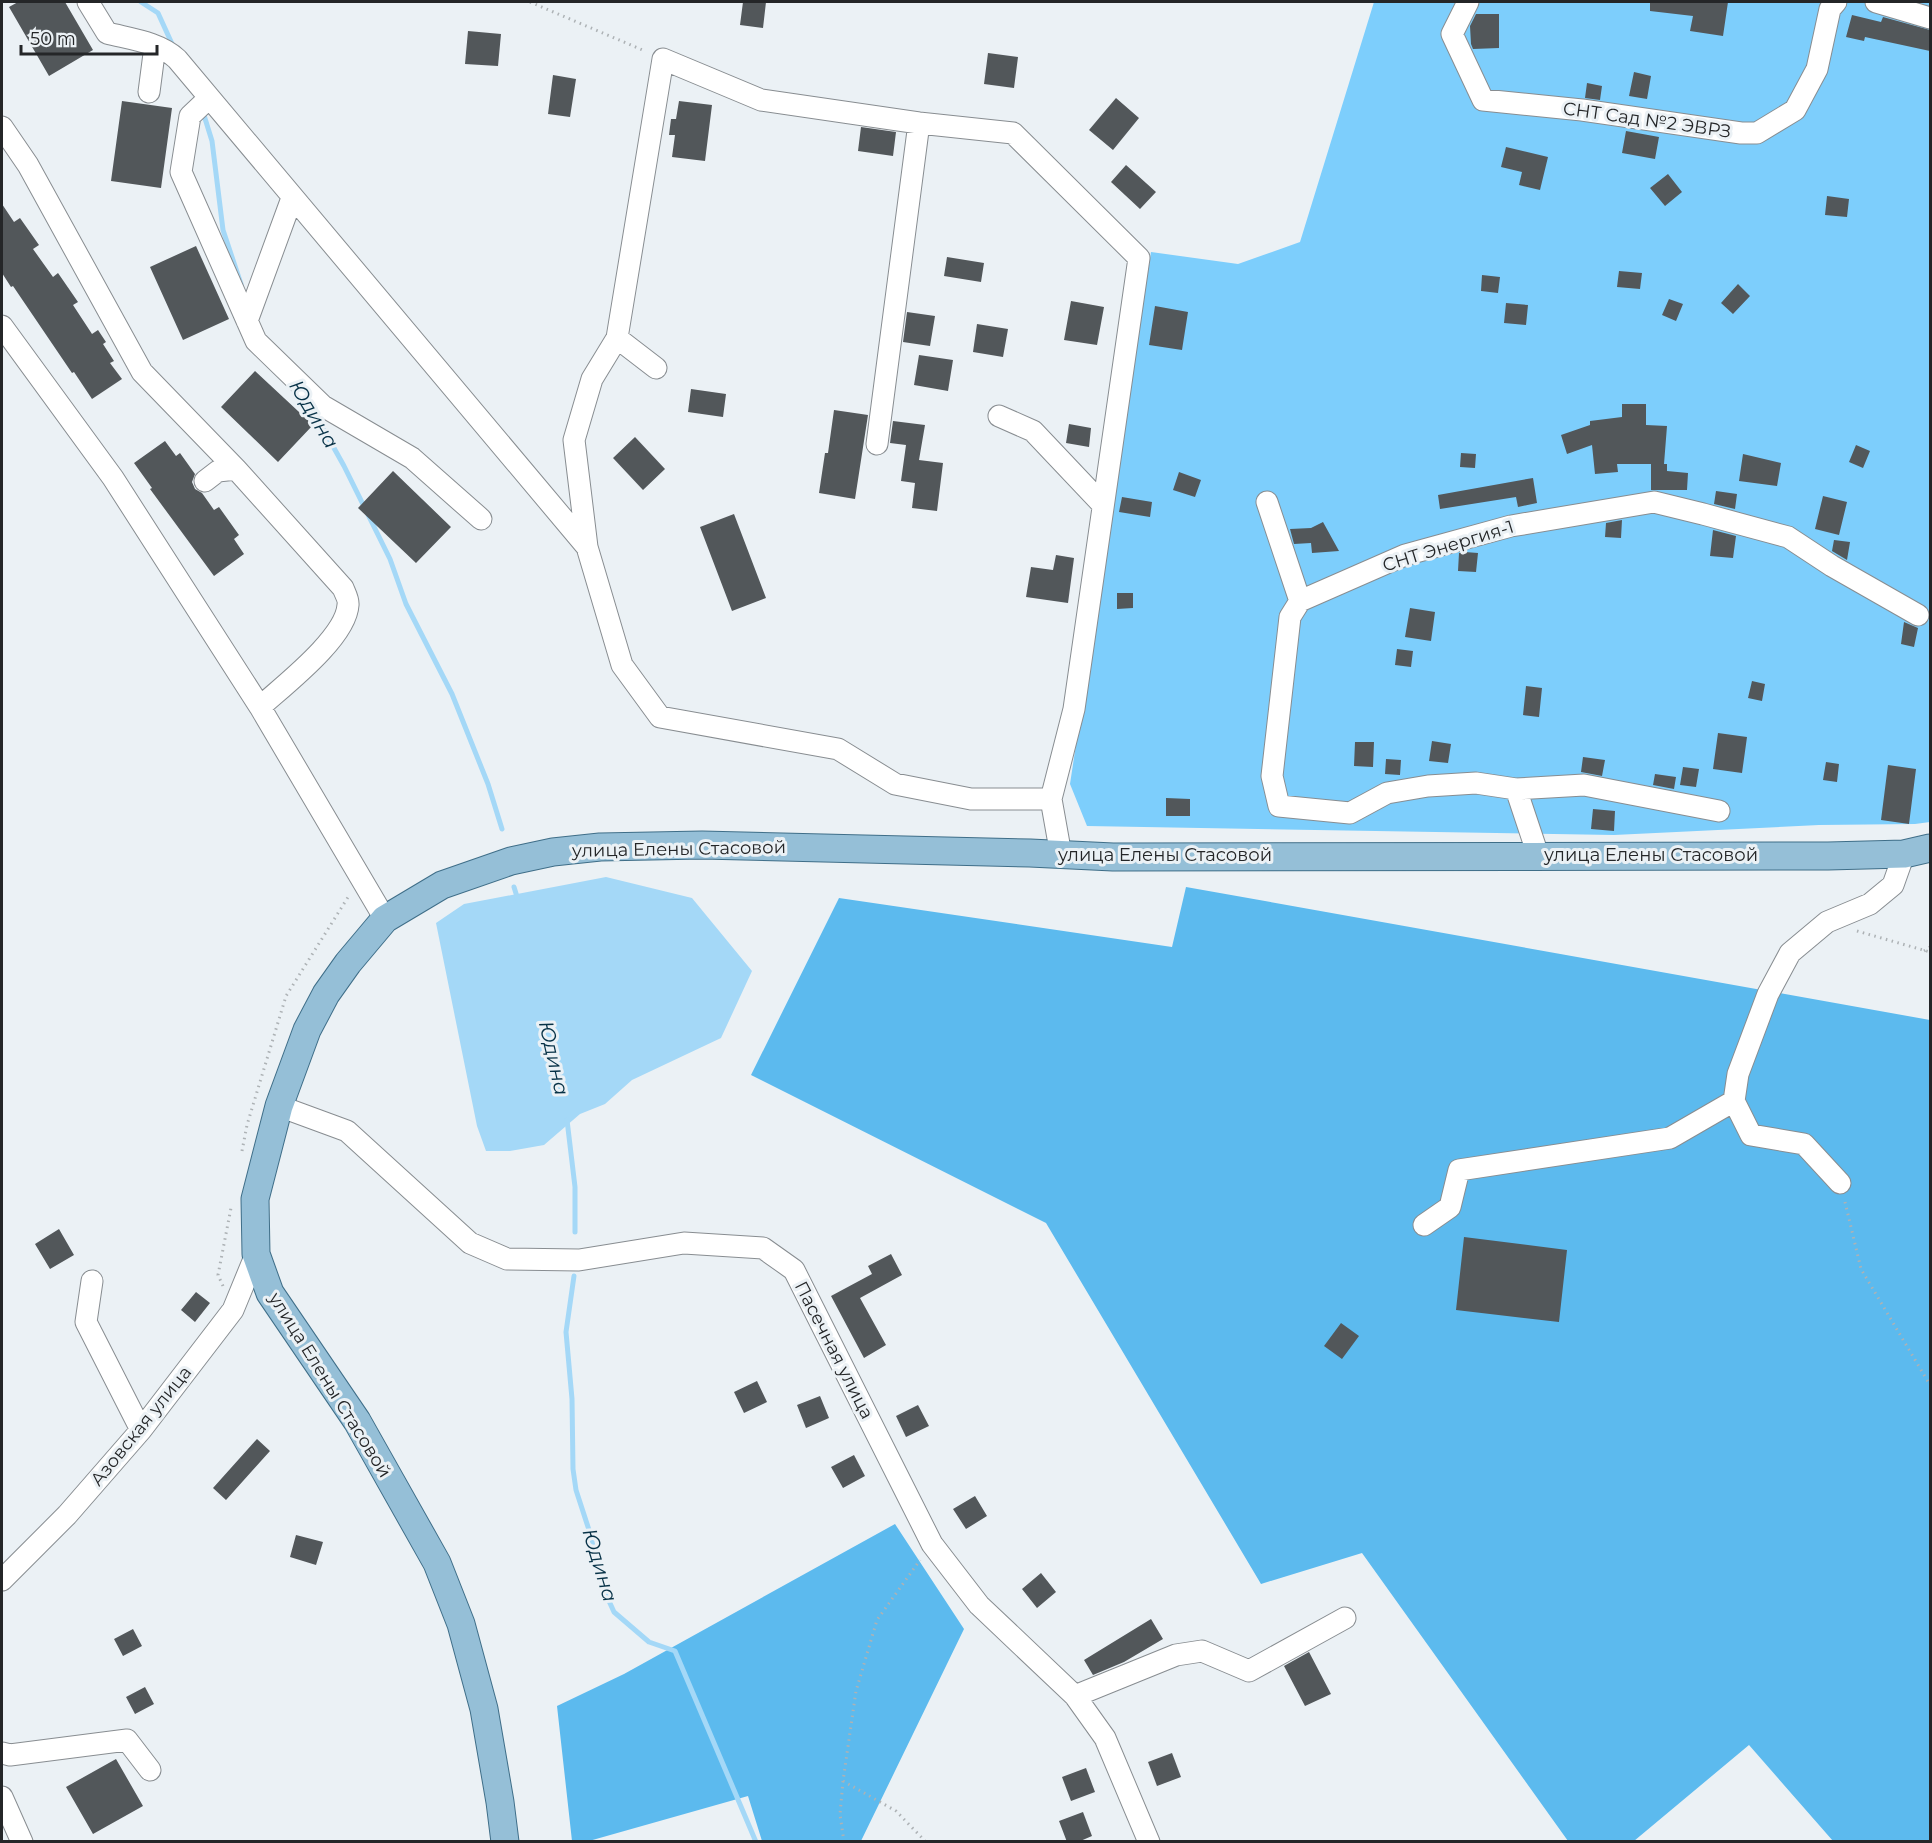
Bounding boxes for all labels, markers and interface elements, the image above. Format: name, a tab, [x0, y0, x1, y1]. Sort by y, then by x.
scale bar	[21, 18, 158, 56]
text: 50 m	[30, 28, 76, 50]
street label: СНТ Сад №2 ЭВРЗ	[1562, 97, 1732, 143]
water label: Юдина	[284, 375, 344, 453]
street label: СНТ Энергия-1	[1380, 516, 1516, 576]
street label: улица Елены Стасовой	[571, 836, 786, 862]
street label: улица Елены Стасовой	[1057, 844, 1272, 866]
street label: улица Елены Стасовой	[1543, 844, 1758, 866]
water label: Юдина	[534, 1018, 574, 1098]
street label: Пасечная улица	[790, 1277, 878, 1423]
street label: улица Елены Стасовой	[263, 1288, 396, 1482]
street label: Азовская улица	[86, 1362, 196, 1490]
water label: Юдина	[577, 1525, 623, 1605]

